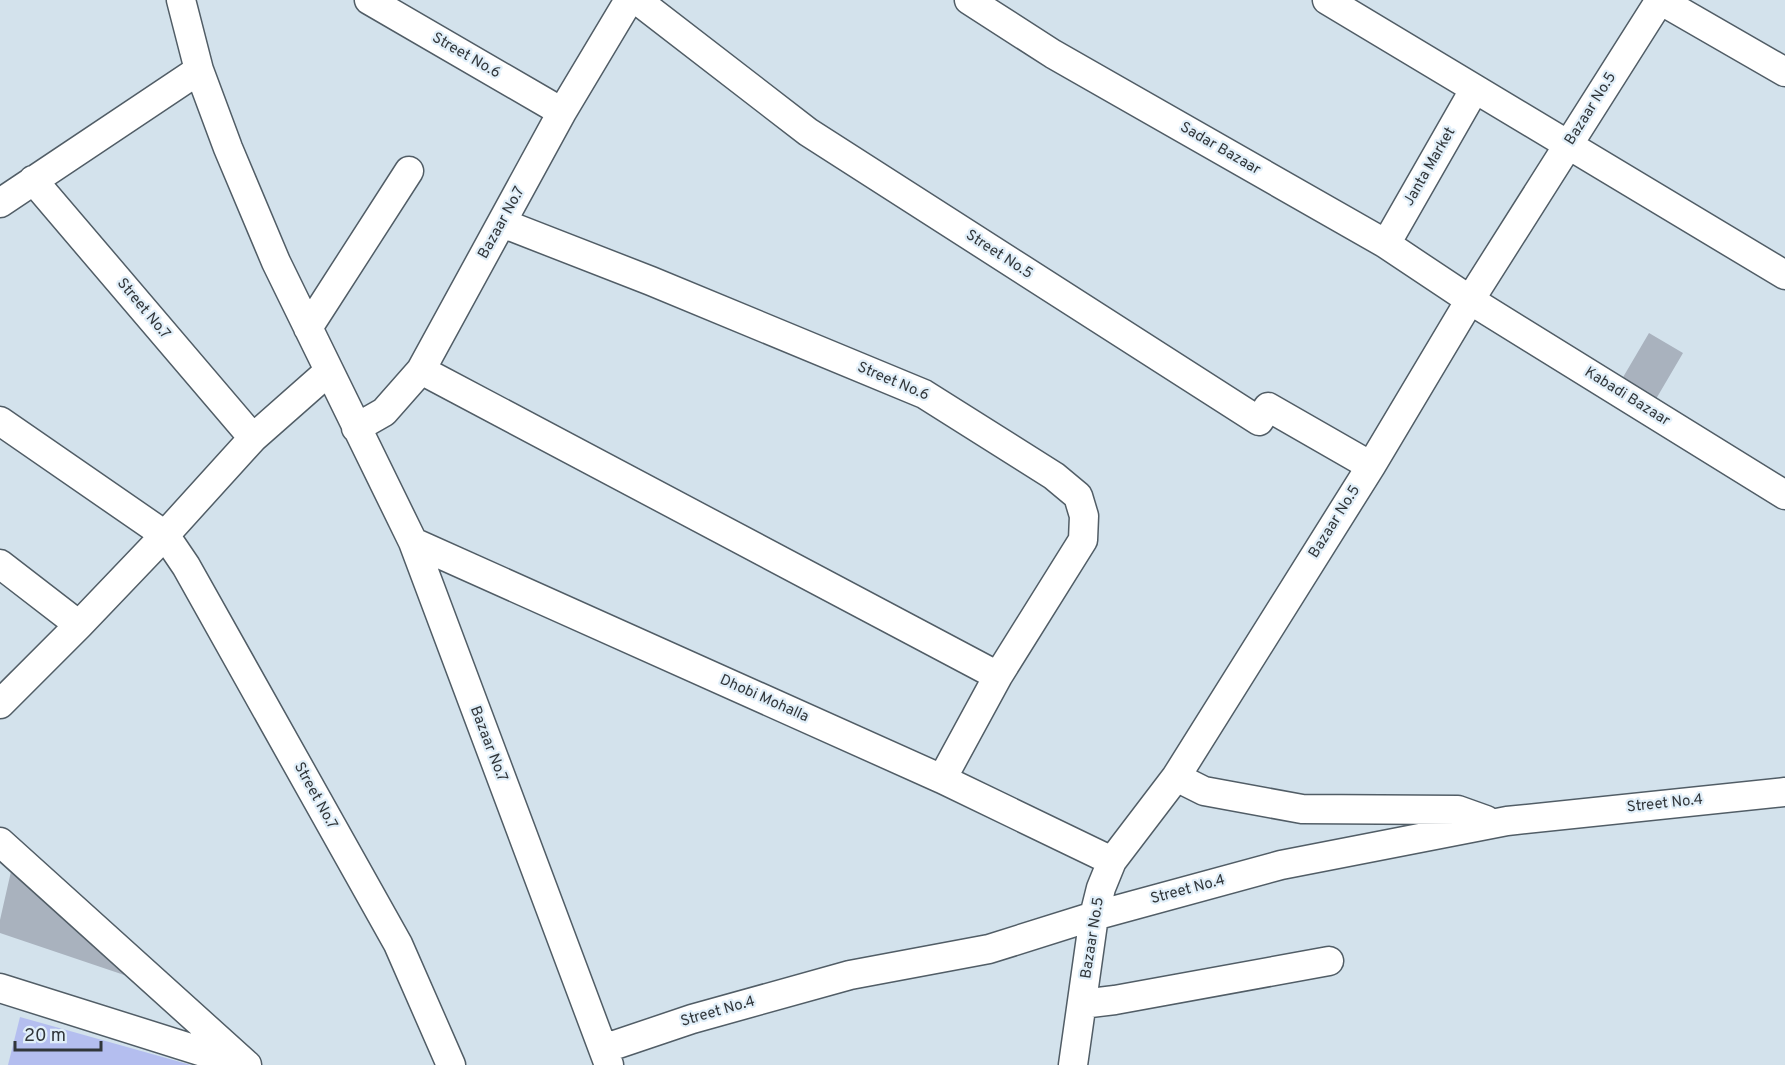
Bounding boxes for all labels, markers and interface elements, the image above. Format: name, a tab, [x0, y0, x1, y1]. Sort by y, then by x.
street label: Street No.6	[428, 29, 504, 83]
street label: Bazaar No.5	[1561, 69, 1621, 149]
street label: Sadar Bazaar	[1176, 118, 1264, 180]
street label: Janta Market	[1400, 124, 1460, 210]
street label: Bazaar No.7	[474, 183, 530, 262]
street label: Street No.5	[962, 226, 1036, 284]
street label: Street No.7	[112, 275, 174, 343]
street label: Street No.6	[854, 358, 932, 406]
street label: Kabadi Bazaar	[1581, 363, 1673, 431]
street label: Bazaar No.5	[1305, 482, 1365, 562]
street label: Dhobi Mohalla	[716, 671, 812, 727]
street label: Bazaar No.7	[465, 703, 511, 785]
street label: Street No.7	[289, 759, 341, 833]
street label: Street No.4	[1626, 791, 1704, 817]
street label: Street No.4	[1149, 871, 1227, 909]
street label: Bazaar No.5	[1077, 896, 1109, 980]
street label: Street No.4	[679, 992, 757, 1032]
scale bar	[15, 1014, 100, 1052]
text: 20 m	[24, 1025, 66, 1048]

